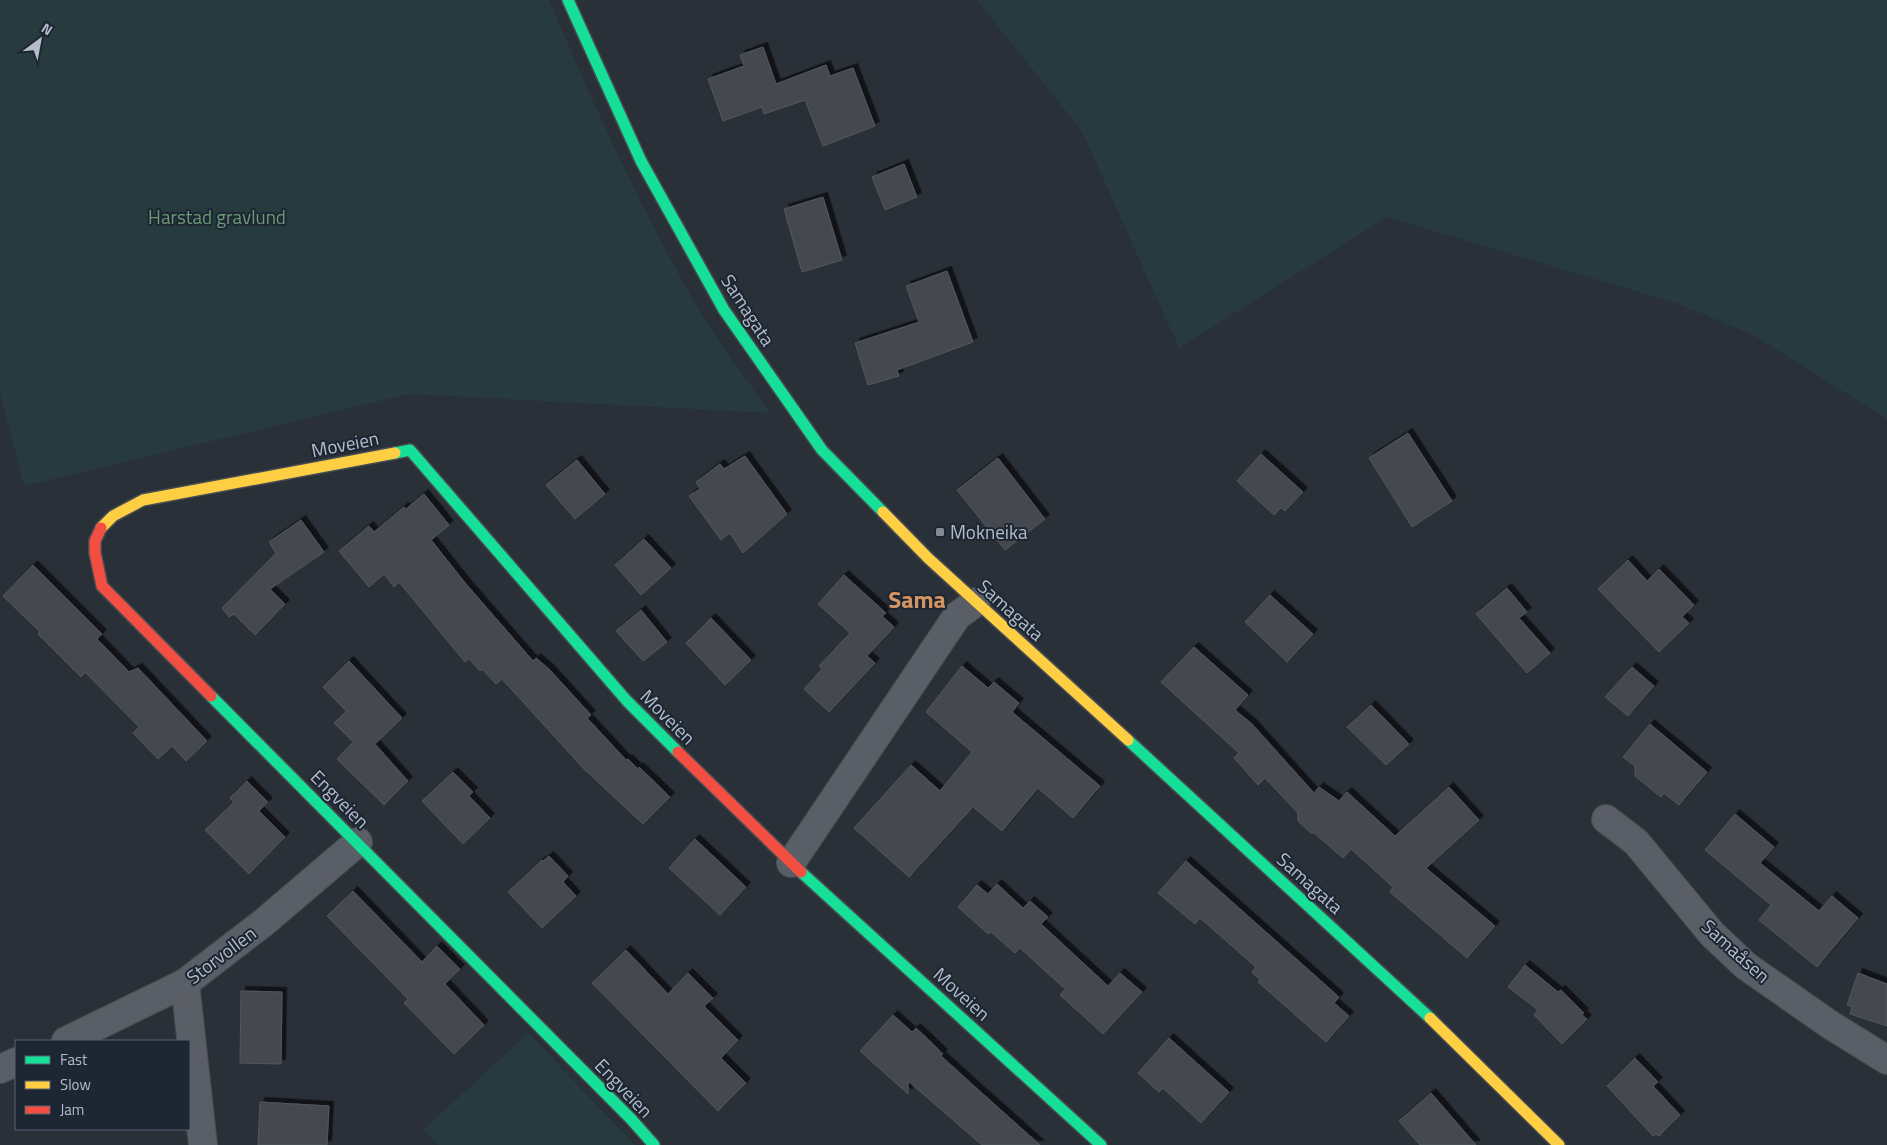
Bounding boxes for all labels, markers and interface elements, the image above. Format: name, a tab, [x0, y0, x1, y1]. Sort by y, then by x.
north arrow	[15, 15, 65, 65]
text: N	[37, 17, 57, 40]
park label: Harstad gravlund	[148, 202, 286, 231]
street label: Samagata	[714, 268, 783, 352]
street label: Moveien	[309, 423, 381, 464]
place label: Mokneika	[950, 517, 1028, 546]
marker: Mokneika	[934, 526, 946, 538]
street label: Samagata	[972, 572, 1051, 648]
district label: Sama	[888, 581, 946, 617]
street label: Moveien	[634, 682, 703, 751]
street label: Engveien	[304, 763, 376, 835]
street label: Samagata	[1271, 845, 1350, 921]
street label: Samaåsen	[1696, 912, 1777, 989]
street label: Storvollen	[180, 919, 262, 991]
street label: Moveien	[927, 960, 997, 1027]
legend	[15, 1040, 190, 1130]
text: Fast	[60, 1048, 88, 1071]
street label: Engveien	[589, 1051, 660, 1124]
text: Slow	[60, 1073, 91, 1096]
text: Jam	[60, 1098, 84, 1121]

